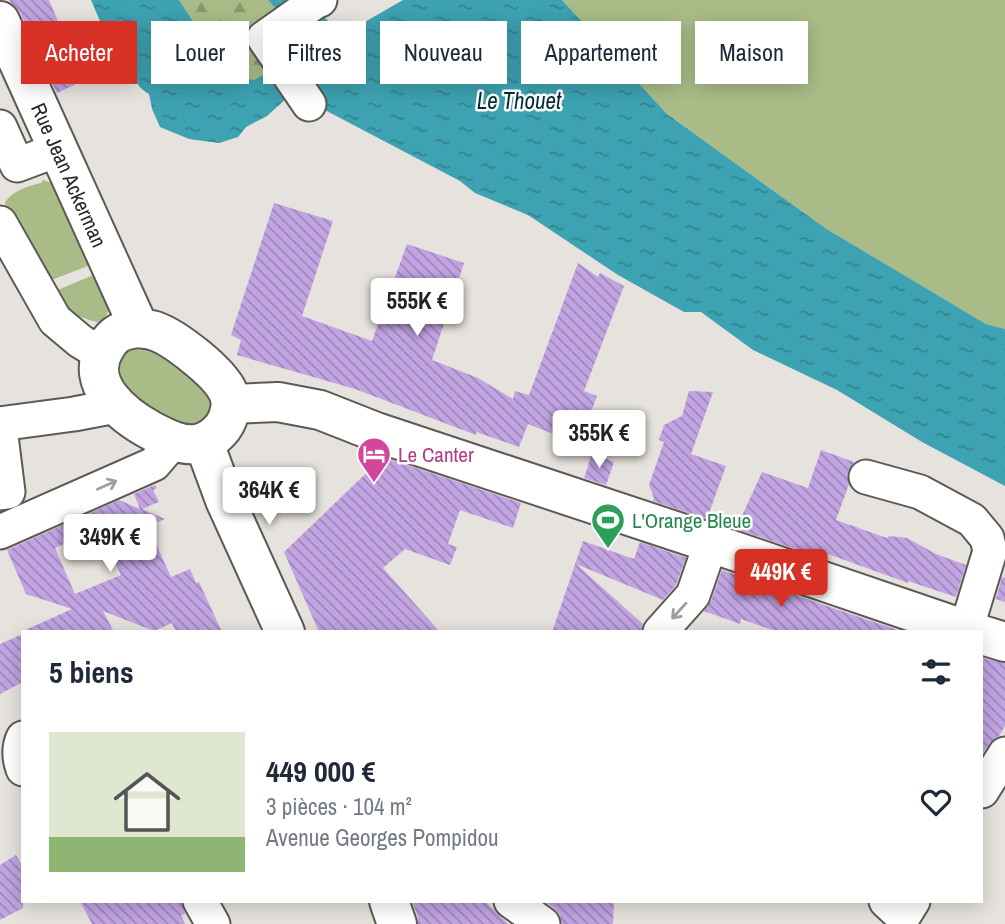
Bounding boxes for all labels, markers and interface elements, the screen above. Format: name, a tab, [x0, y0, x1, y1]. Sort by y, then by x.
chip: Acheter	[21, 21, 137, 84]
chip: Louer	[151, 21, 249, 84]
chip: Filtres	[263, 21, 366, 84]
chip: Nouveau	[380, 21, 507, 84]
chip: Appartement	[521, 21, 681, 84]
chip: Maison	[695, 21, 808, 84]
water label: Le Thouet	[477, 85, 562, 116]
street label: Rue Jean Ackerman	[24, 98, 114, 252]
pin: 555K €	[360, 278, 474, 338]
text: 555K €	[387, 285, 447, 316]
pin: 355K €	[542, 410, 656, 470]
text: 355K €	[569, 417, 629, 448]
hotel icon: Le Canter	[355, 435, 393, 484]
place label: Le Canter	[398, 440, 474, 469]
pin: 364K €	[212, 468, 326, 527]
text: 364K €	[239, 474, 299, 505]
one-way arrow	[96, 478, 117, 491]
sports icon: L'Orange Bleue	[589, 501, 627, 550]
place label: L'Orange Bleue	[632, 506, 751, 535]
pin: 349K €	[53, 514, 167, 574]
text: 349K €	[80, 521, 140, 552]
pin: 449K €	[724, 550, 838, 609]
text: 449K €	[751, 556, 811, 587]
one-way arrow	[670, 602, 687, 619]
text: 5 biens	[49, 652, 134, 692]
icon: filters	[917, 653, 955, 691]
text: 449 000 €	[266, 751, 375, 791]
icon: home	[105, 760, 189, 844]
icon: heart	[917, 783, 955, 821]
text: 3 pièces · 104 m²	[266, 791, 412, 822]
text: Avenue Georges Pompidou	[266, 822, 498, 853]

